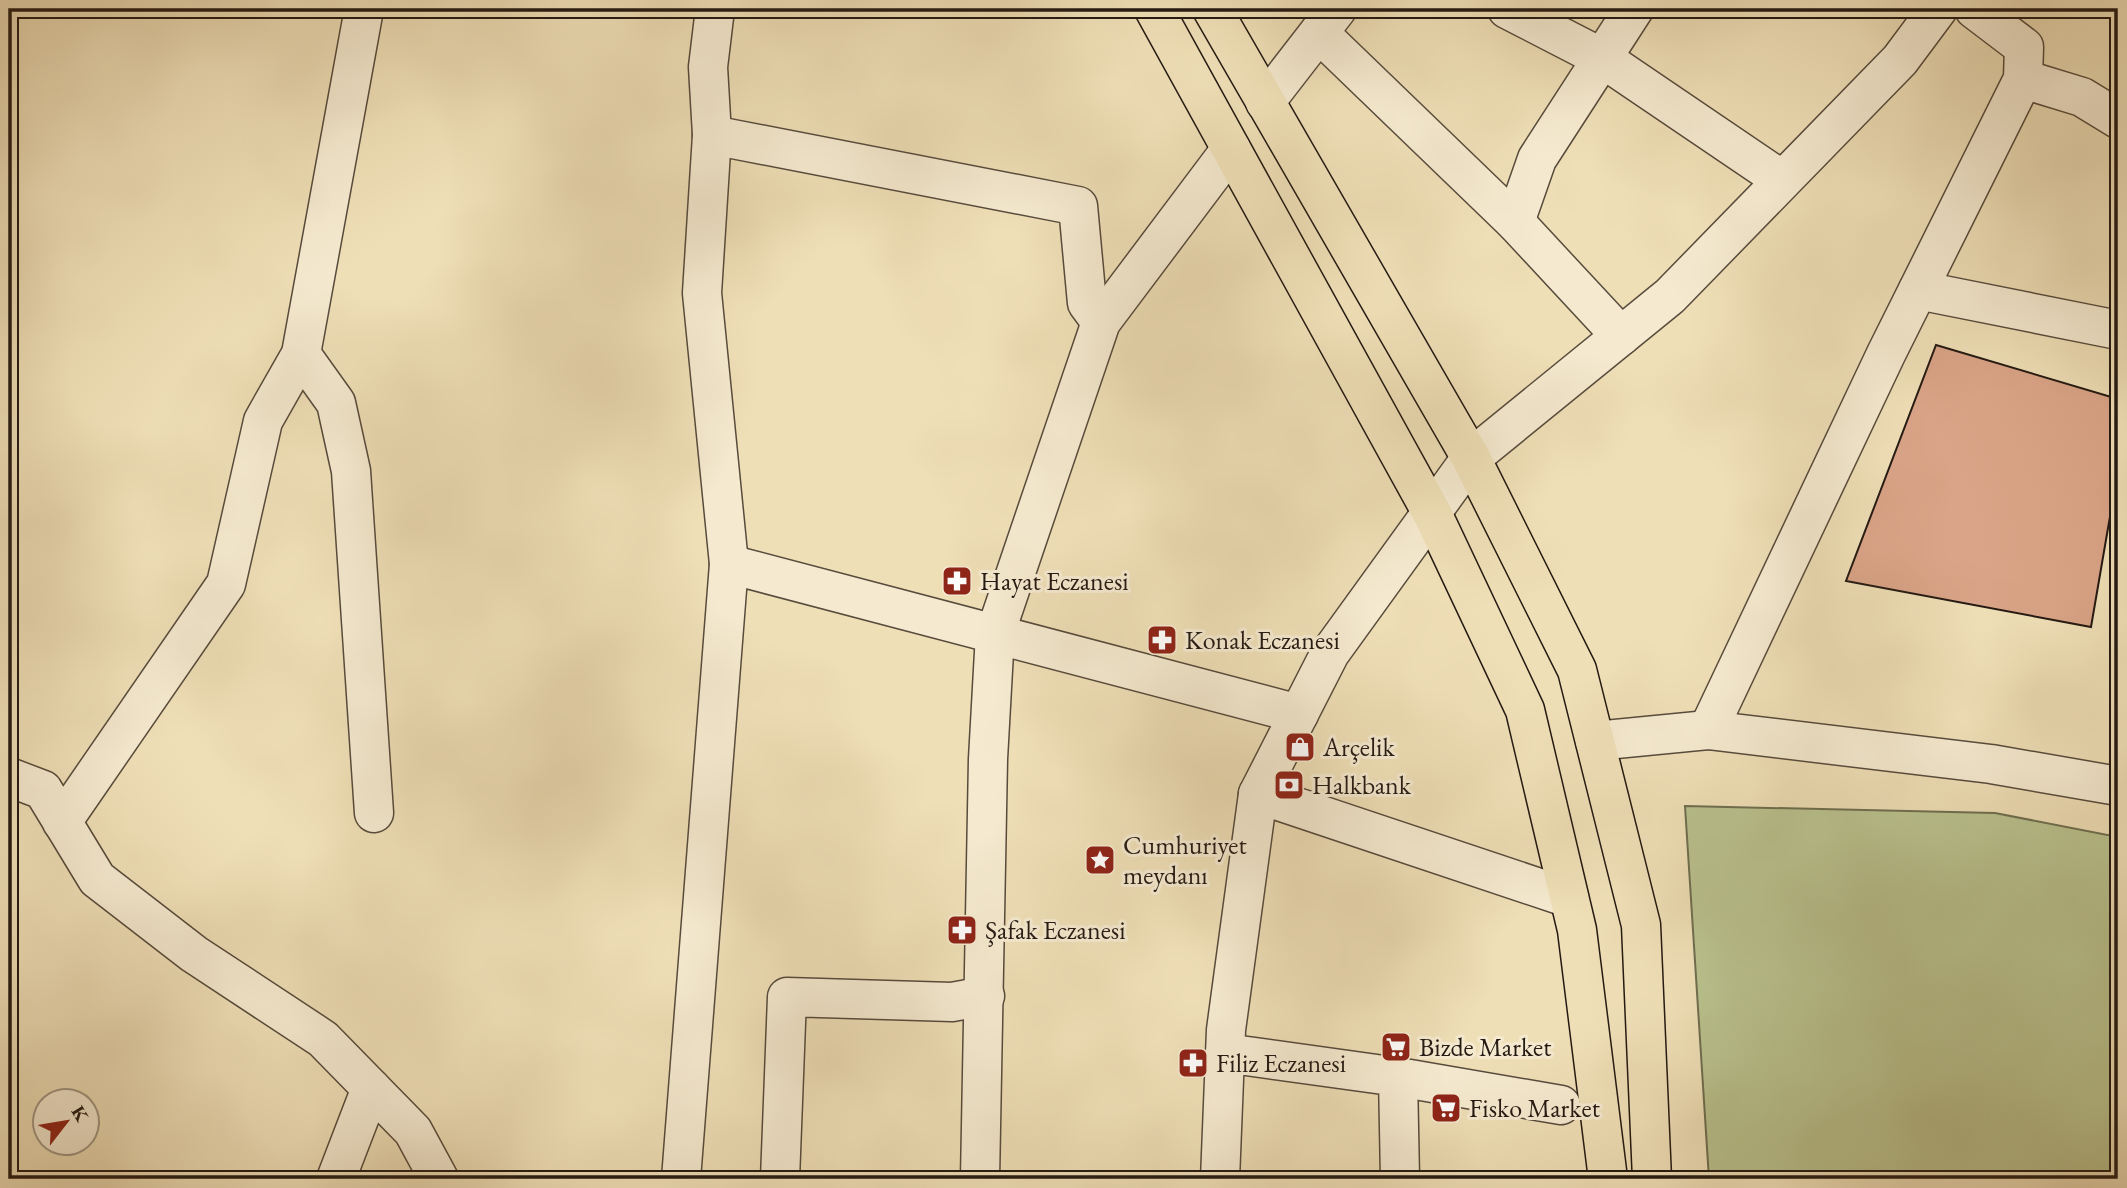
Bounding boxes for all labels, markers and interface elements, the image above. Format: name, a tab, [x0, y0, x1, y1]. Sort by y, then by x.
pharmacy icon: Hayat Eczanesi	[940, 564, 974, 598]
place label: Hayat Eczanesi	[980, 564, 1129, 598]
pharmacy icon: Konak Eczanesi	[1145, 623, 1179, 657]
place label: Konak Eczanesi	[1185, 623, 1340, 657]
shop icon: Arçelik	[1283, 730, 1317, 764]
place label: Arçelik	[1322, 730, 1395, 764]
bank icon: Halkbank	[1272, 768, 1306, 802]
place label: Halkbank	[1312, 768, 1412, 802]
place label: Cumhuriyet meydanı	[1123, 828, 1247, 892]
place icon: Cumhuriyet meydanı	[1083, 843, 1117, 877]
pharmacy icon: Şafak Eczanesi	[945, 913, 979, 947]
place label: Şafak Eczanesi	[985, 913, 1126, 947]
supermarket icon: Bizde Market	[1379, 1030, 1413, 1064]
place label: Bizde Market	[1419, 1030, 1551, 1064]
pharmacy icon: Filiz Eczanesi	[1176, 1046, 1210, 1080]
place label: Filiz Eczanesi	[1216, 1046, 1346, 1080]
north arrow	[32, 1086, 102, 1156]
supermarket icon: Fisko Market	[1429, 1091, 1463, 1125]
place label: Fisko Market	[1469, 1091, 1600, 1125]
text: K	[66, 1101, 95, 1127]

